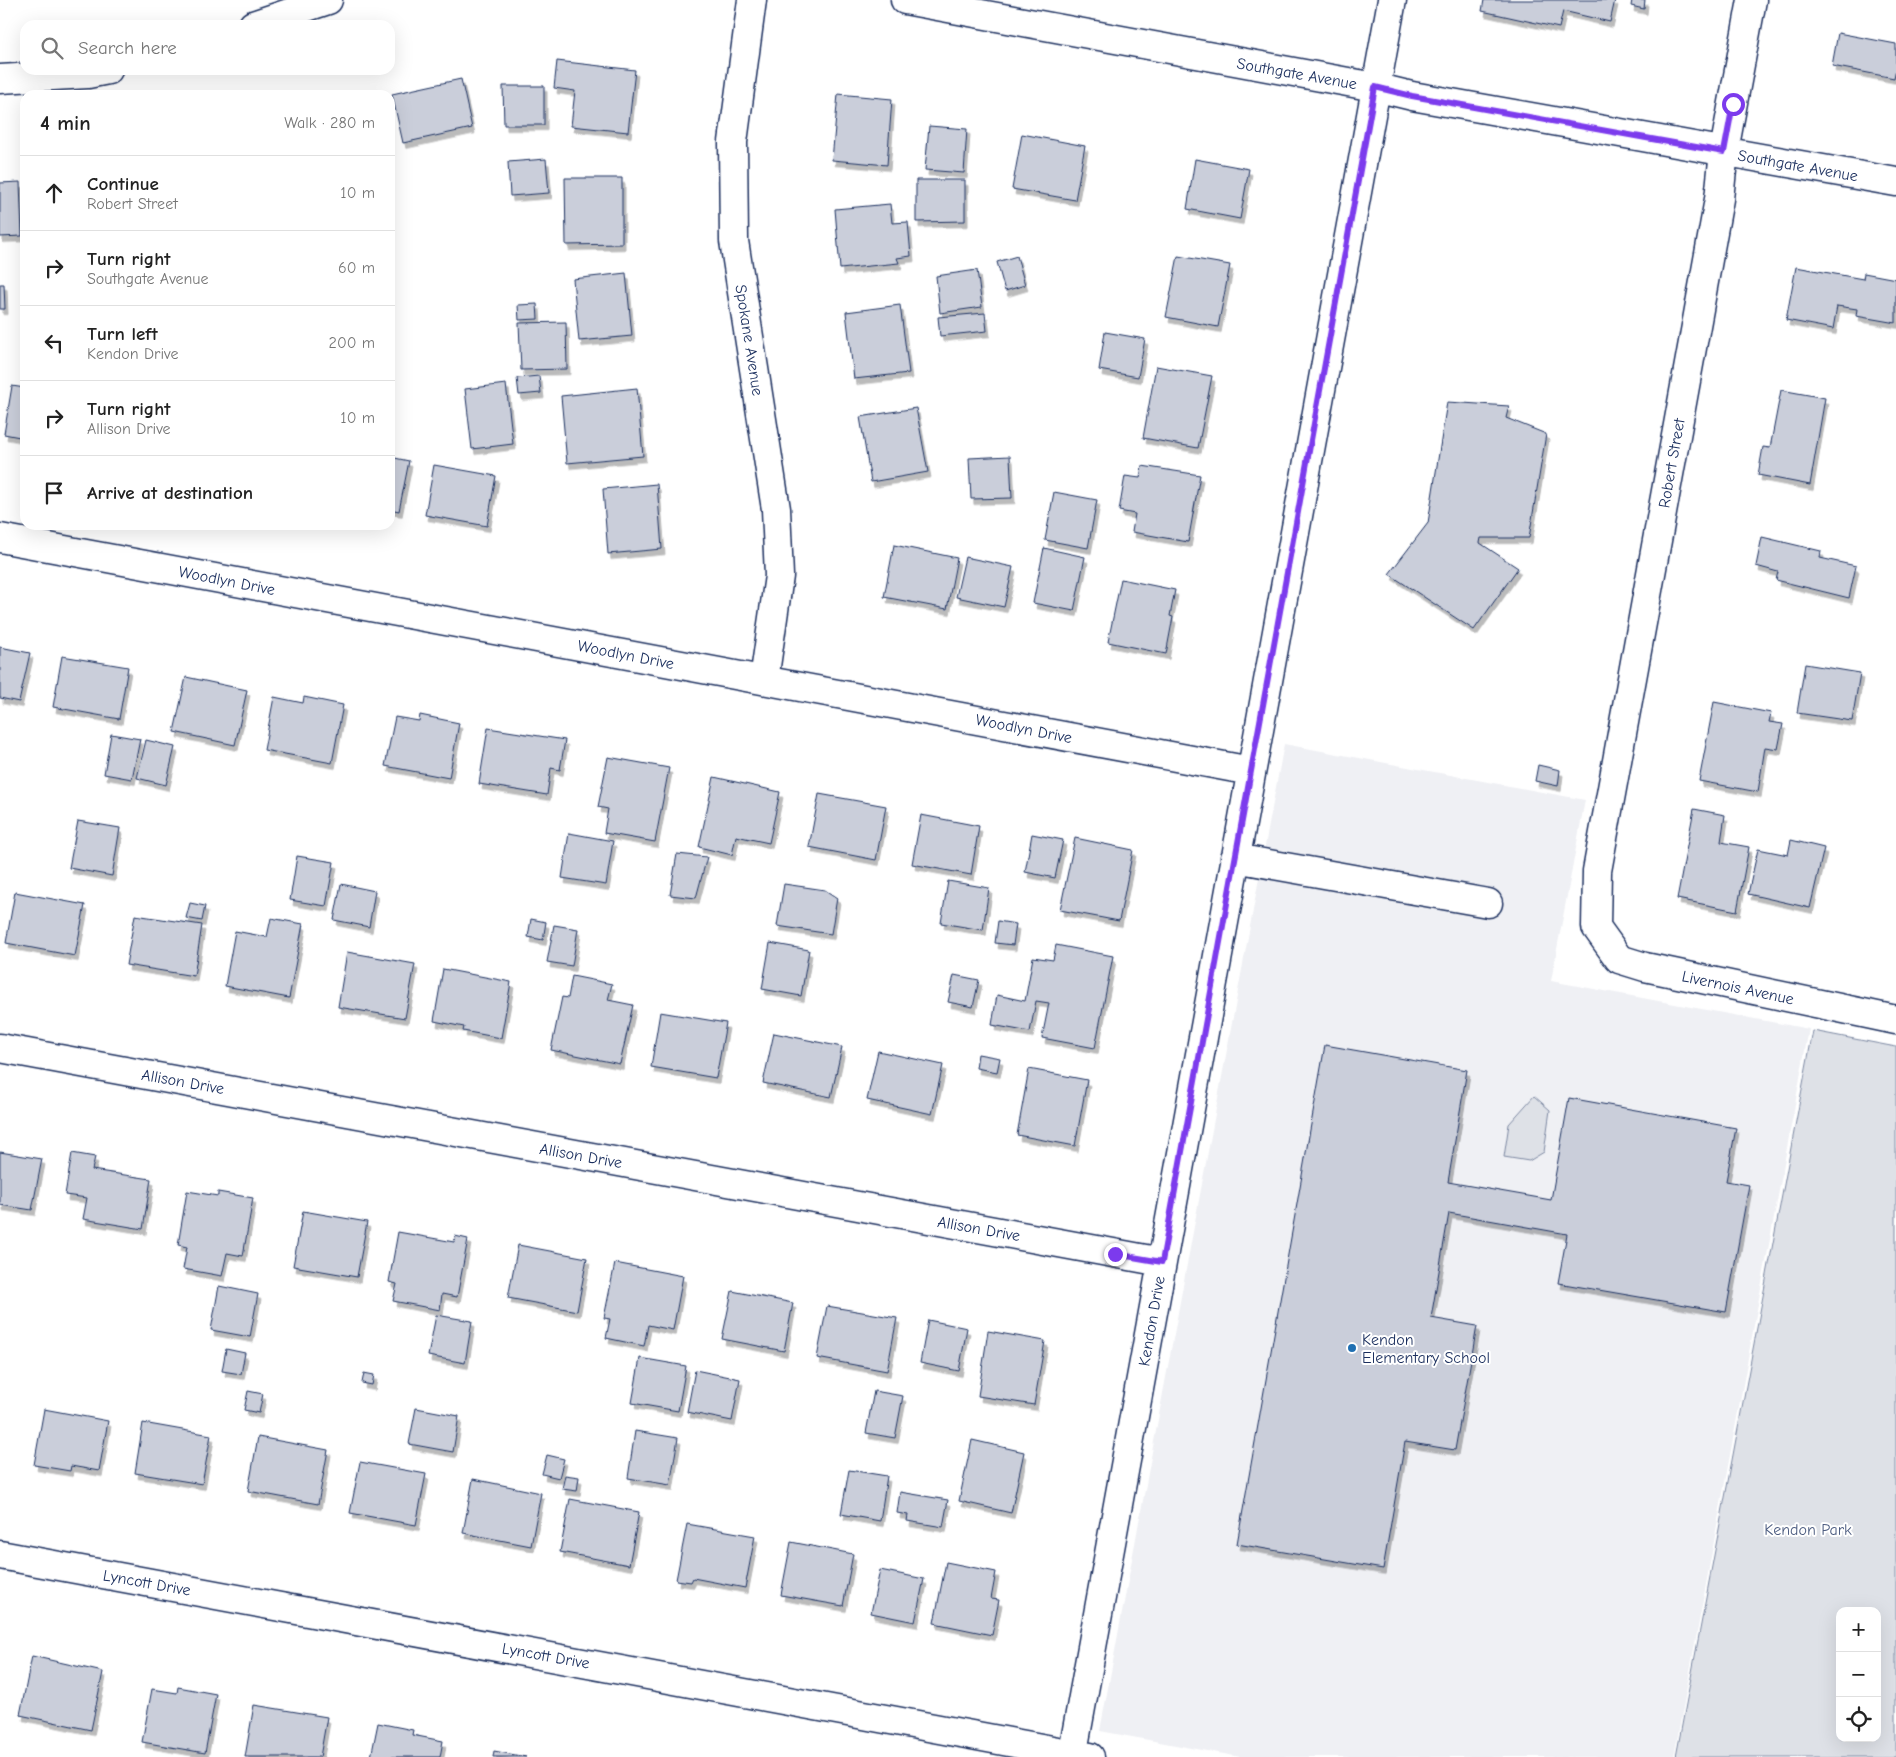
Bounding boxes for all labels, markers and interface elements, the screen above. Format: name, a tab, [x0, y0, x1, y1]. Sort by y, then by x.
search box	[20, 20, 395, 75]
icon: search	[38, 34, 66, 62]
text: Search here	[78, 37, 177, 59]
street label: Southgate Avenue	[1235, 55, 1358, 93]
route start	[1722, 93, 1745, 116]
text: 4 min	[40, 111, 91, 135]
text: Walk · 280 m	[284, 114, 375, 132]
street label: Southgate Avenue	[1736, 147, 1859, 185]
text: Continue	[87, 173, 159, 195]
icon: ahead	[40, 179, 68, 207]
text: 10 m	[340, 184, 375, 202]
text: Robert Street	[87, 195, 178, 213]
text: Turn right	[87, 248, 171, 270]
icon: right	[40, 254, 68, 282]
text: 60 m	[338, 259, 375, 277]
text: Southgate Avenue	[87, 270, 209, 288]
street label: Spokane Avenue	[731, 283, 767, 397]
text: Turn left	[87, 323, 158, 345]
icon: left	[40, 329, 68, 357]
text: 200 m	[329, 334, 375, 352]
text: Kendon Drive	[87, 345, 178, 363]
text: Turn right	[87, 398, 171, 420]
icon: right	[40, 404, 68, 432]
text: 10 m	[340, 409, 375, 427]
street label: Robert Street	[1655, 417, 1689, 509]
text: Allison Drive	[87, 420, 171, 438]
icon: arrive	[40, 479, 68, 507]
text: Arrive at destination	[87, 482, 253, 504]
street label: Woodlyn Drive	[177, 563, 277, 599]
street label: Woodlyn Drive	[576, 637, 676, 673]
street label: Woodlyn Drive	[974, 711, 1074, 747]
street label: Livernois Avenue	[1680, 967, 1795, 1009]
street label: Allison Drive	[140, 1066, 226, 1098]
street label: Allison Drive	[538, 1140, 624, 1172]
street label: Allison Drive	[936, 1213, 1022, 1245]
route end	[1104, 1243, 1127, 1266]
street label: Kendon Drive	[1135, 1275, 1169, 1368]
place label: Kendon Elementary School	[1362, 1331, 1490, 1367]
marker: Kendon Elementary School	[1346, 1342, 1358, 1354]
park label: Kendon Park	[1764, 1521, 1852, 1539]
street label: Lyncott Drive	[101, 1566, 192, 1600]
map controls	[1836, 1607, 1881, 1742]
button: +	[1836, 1607, 1881, 1652]
street label: Lyncott Drive	[500, 1639, 591, 1673]
button: −	[1836, 1652, 1881, 1697]
button: locate	[1836, 1697, 1881, 1742]

